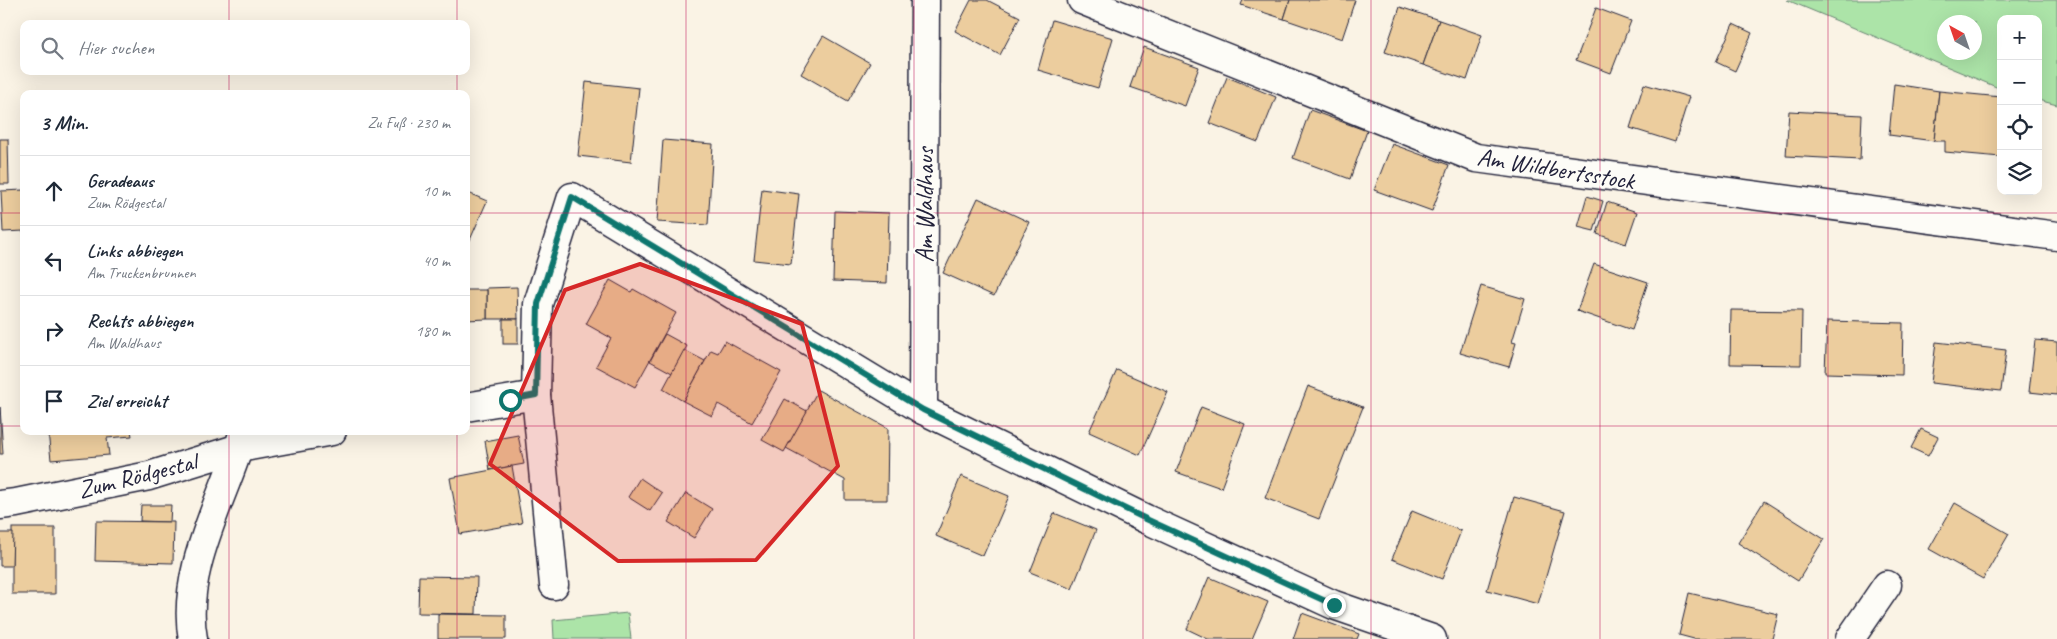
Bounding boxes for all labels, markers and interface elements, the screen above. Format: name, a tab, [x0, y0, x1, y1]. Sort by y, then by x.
north arrow	[1937, 15, 1982, 60]
map controls	[1997, 15, 2042, 195]
button: +	[1997, 15, 2042, 60]
search box	[20, 20, 470, 75]
icon: search	[38, 34, 66, 62]
text: Hier suchen	[78, 36, 154, 60]
button: −	[1997, 60, 2042, 105]
button: locate	[1997, 105, 2042, 150]
text: 3 Min.	[40, 110, 88, 136]
text: Zu Fuß · 230 m	[367, 113, 450, 133]
street label: Am Wildbertsstock	[1475, 141, 1638, 197]
street label: Am Waldhaus	[909, 145, 941, 262]
button: layers	[1997, 150, 2042, 195]
text: Geradeaus	[87, 169, 154, 193]
icon: ahead	[40, 177, 68, 205]
text: 10 m	[423, 181, 450, 201]
text: Zum Rödgestal	[87, 193, 164, 213]
text: Links abbiegen	[87, 239, 183, 263]
icon: left	[40, 247, 68, 275]
text: 40 m	[423, 251, 450, 271]
text: Am Truckenbrunnen	[87, 263, 196, 283]
text: Rechts abbiegen	[87, 309, 193, 333]
icon: right	[40, 317, 68, 345]
text: 180 m	[416, 321, 450, 341]
text: Am Waldhaus	[87, 333, 161, 353]
icon: arrive	[40, 387, 68, 415]
text: Ziel erreicht	[87, 389, 167, 413]
route start	[499, 389, 522, 412]
street label: Zum Rödgestal	[75, 445, 204, 506]
route end	[1323, 594, 1346, 617]

